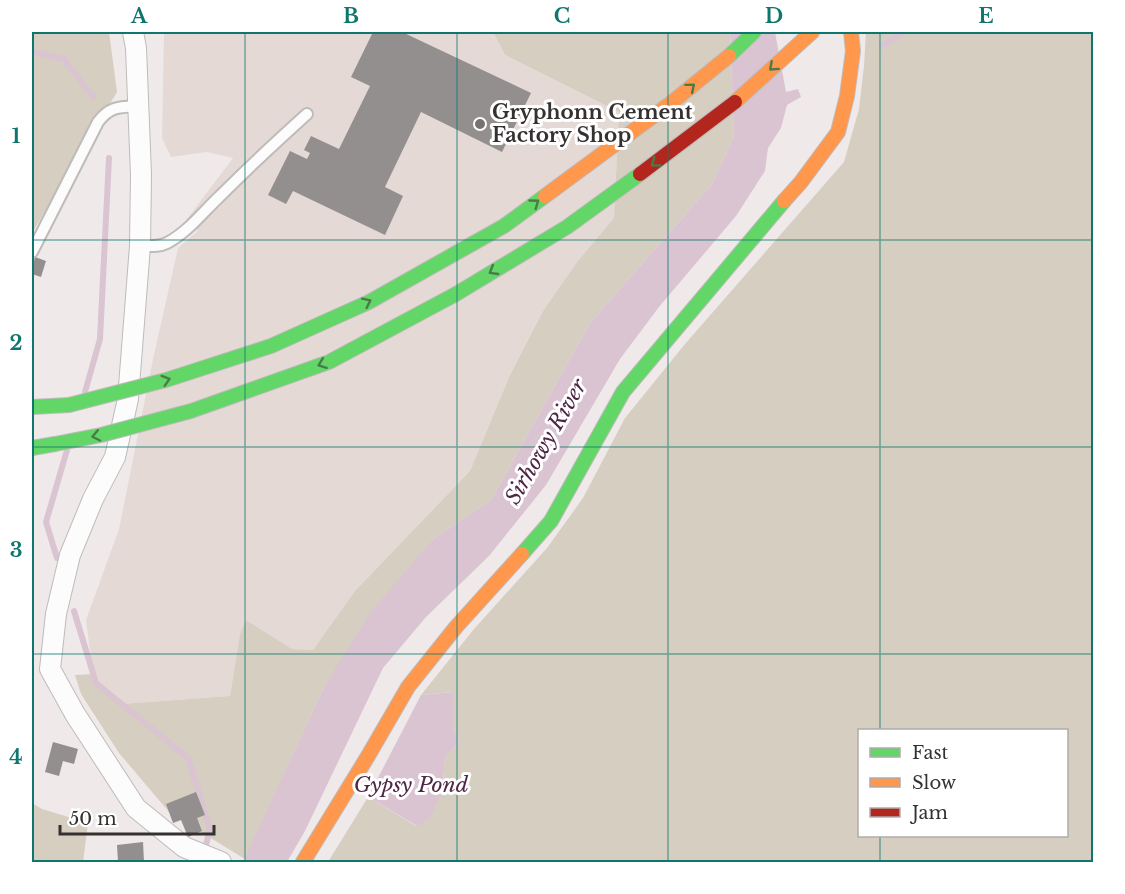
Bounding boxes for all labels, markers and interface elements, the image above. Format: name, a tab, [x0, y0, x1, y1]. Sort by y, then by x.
text: A	[130, 4, 148, 28]
text: B	[343, 4, 359, 28]
text: C	[554, 4, 570, 28]
text: D	[765, 4, 783, 28]
text: E	[978, 4, 994, 28]
one-way arrow	[770, 60, 780, 71]
one-way arrow	[684, 83, 695, 94]
place label: Gryphonn Cement Factory Shop	[492, 100, 693, 147]
marker: Gryphonn Cement Factory Shop	[473, 117, 487, 131]
text: 1	[12, 124, 21, 148]
one-way arrow	[651, 156, 662, 167]
one-way arrow	[528, 199, 539, 210]
one-way arrow	[489, 264, 499, 276]
one-way arrow	[361, 298, 372, 310]
text: 2	[9, 331, 23, 355]
one-way arrow	[317, 357, 328, 369]
water label: Sirhowy River	[500, 374, 593, 509]
one-way arrow	[160, 375, 171, 387]
one-way arrow	[91, 429, 101, 442]
text: 3	[10, 538, 22, 562]
legend	[858, 729, 1068, 837]
text: Fast	[912, 742, 949, 764]
text: 4	[9, 745, 23, 769]
water label: Gypsy Pond	[354, 772, 469, 798]
text: Slow	[912, 772, 957, 794]
scale bar	[60, 798, 214, 836]
text: Jam	[910, 802, 948, 824]
text: 50 m	[69, 808, 117, 830]

